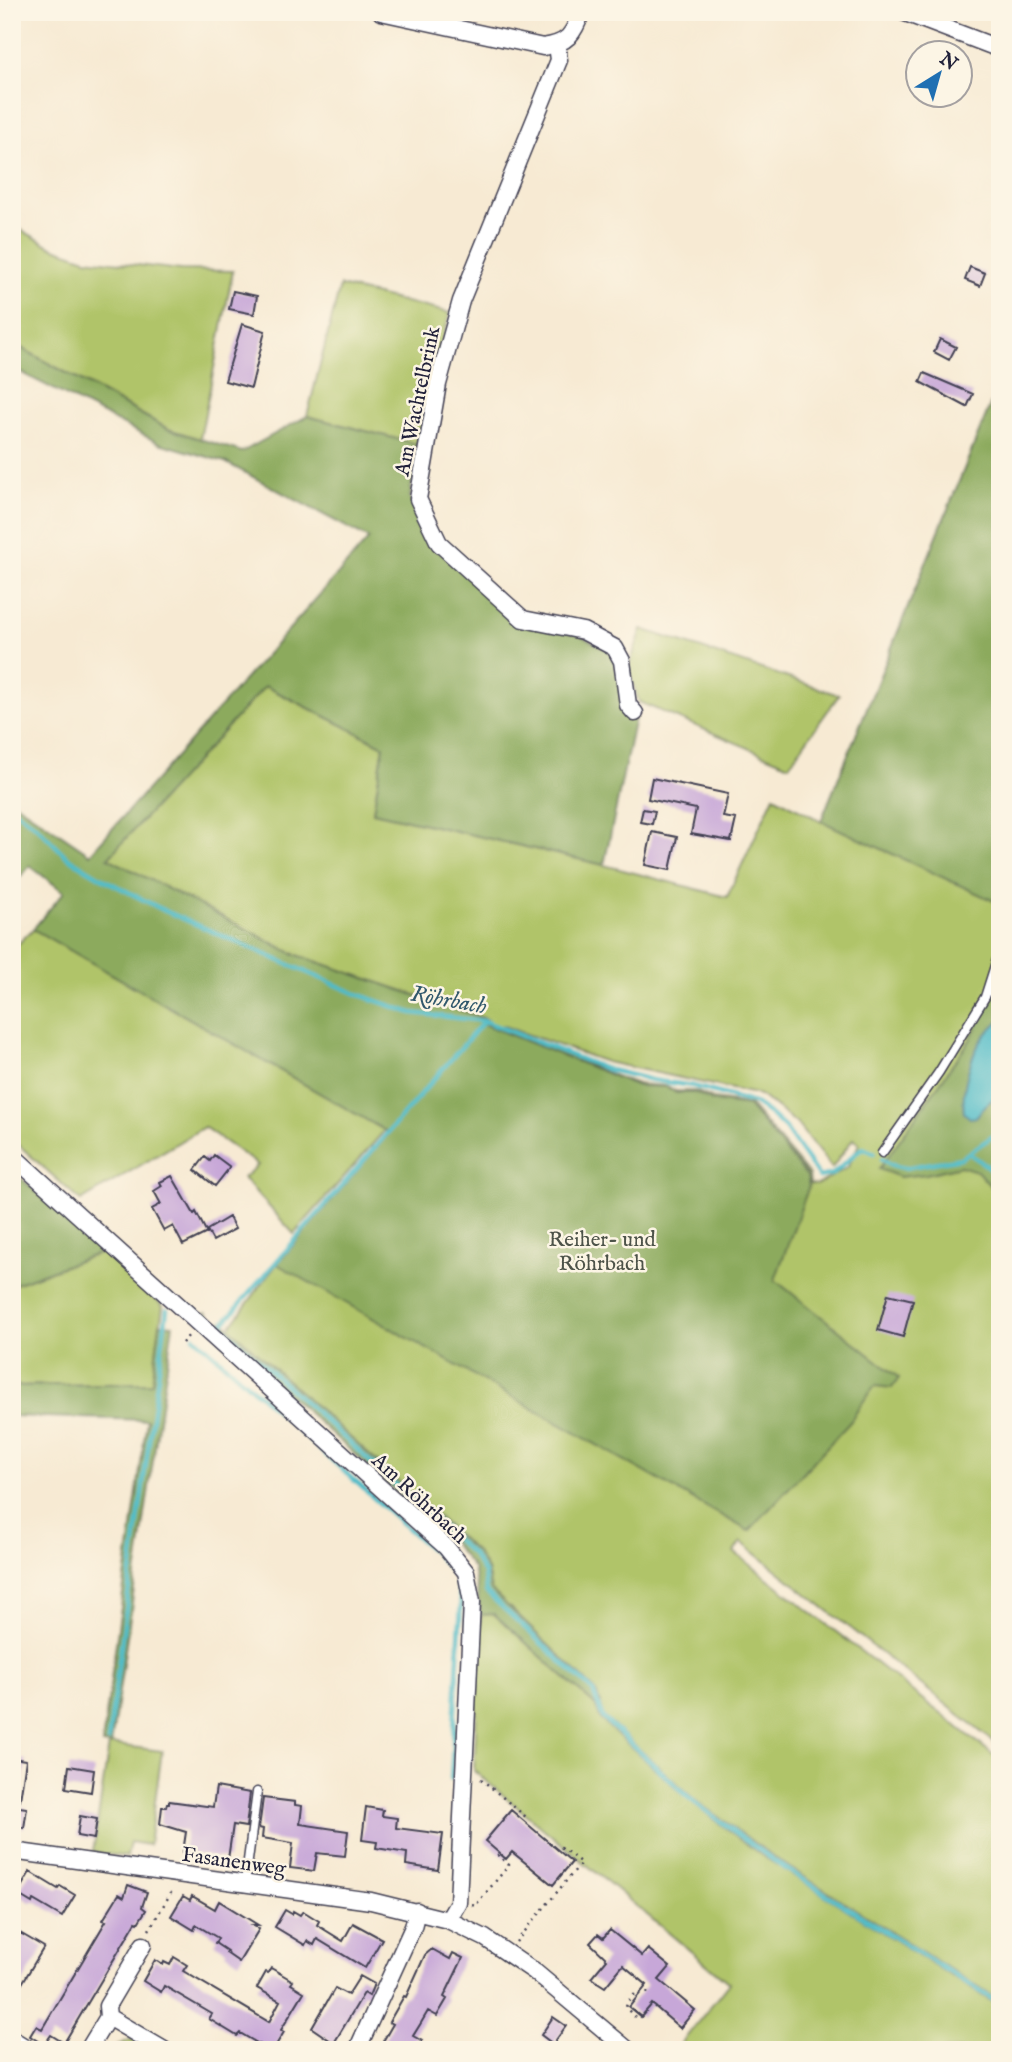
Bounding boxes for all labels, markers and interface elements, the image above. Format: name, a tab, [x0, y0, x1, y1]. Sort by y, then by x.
north arrow	[904, 38, 974, 108]
text: N	[933, 47, 962, 77]
street label: Am Wachtelbrink	[389, 323, 448, 480]
water label: Röhrbach	[409, 980, 489, 1021]
park label: Reiher- und Röhrbach	[548, 1227, 656, 1278]
street label: Am Röhrbach	[365, 1447, 473, 1550]
street label: Fasanenweg	[180, 1842, 288, 1883]

